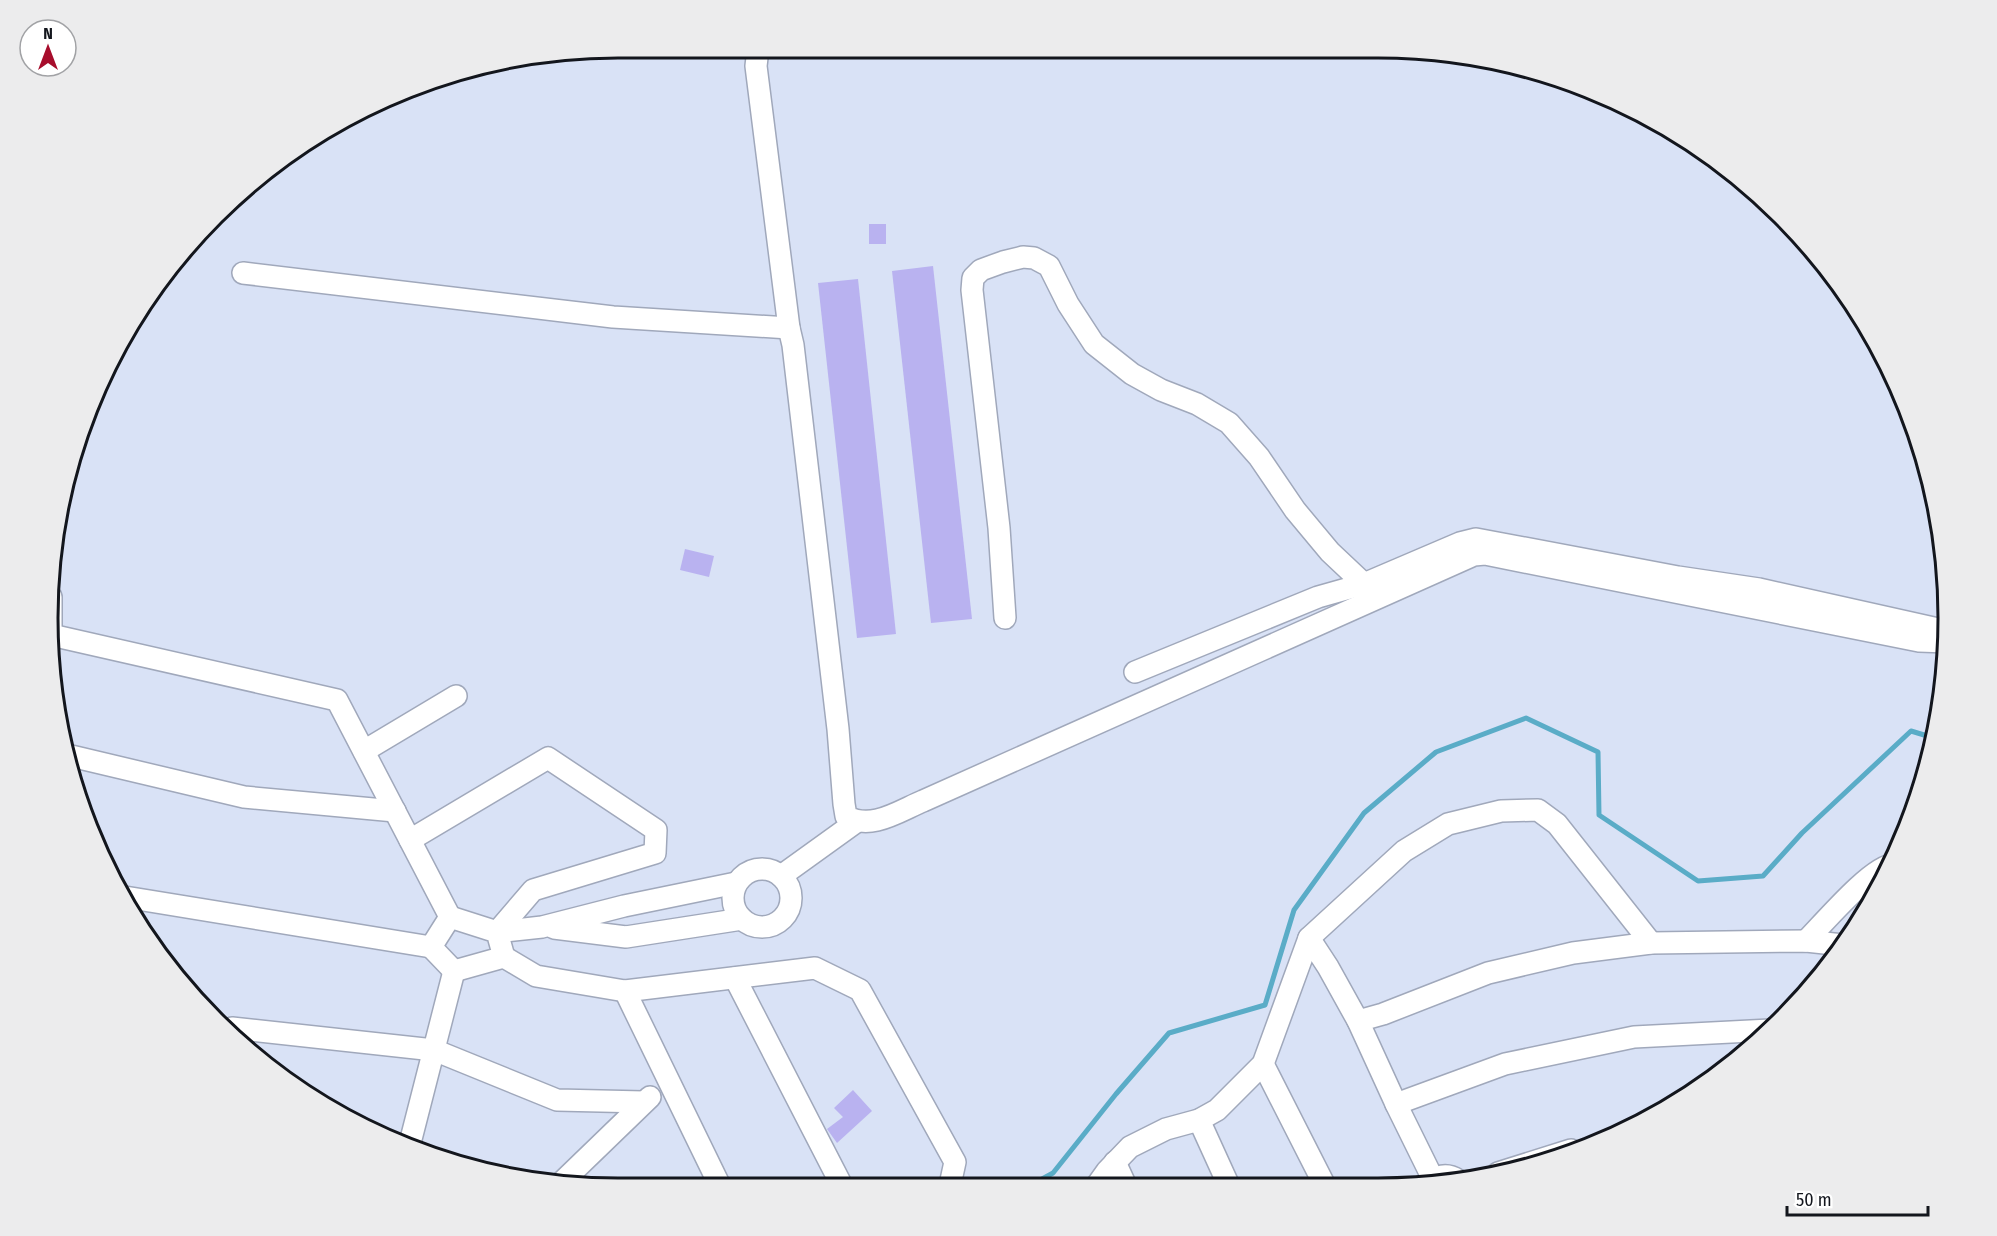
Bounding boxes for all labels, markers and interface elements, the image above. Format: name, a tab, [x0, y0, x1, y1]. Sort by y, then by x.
north arrow	[18, 18, 78, 78]
text: N	[43, 24, 53, 43]
scale bar	[1787, 1179, 1928, 1217]
text: 50 m	[1796, 1189, 1832, 1211]

